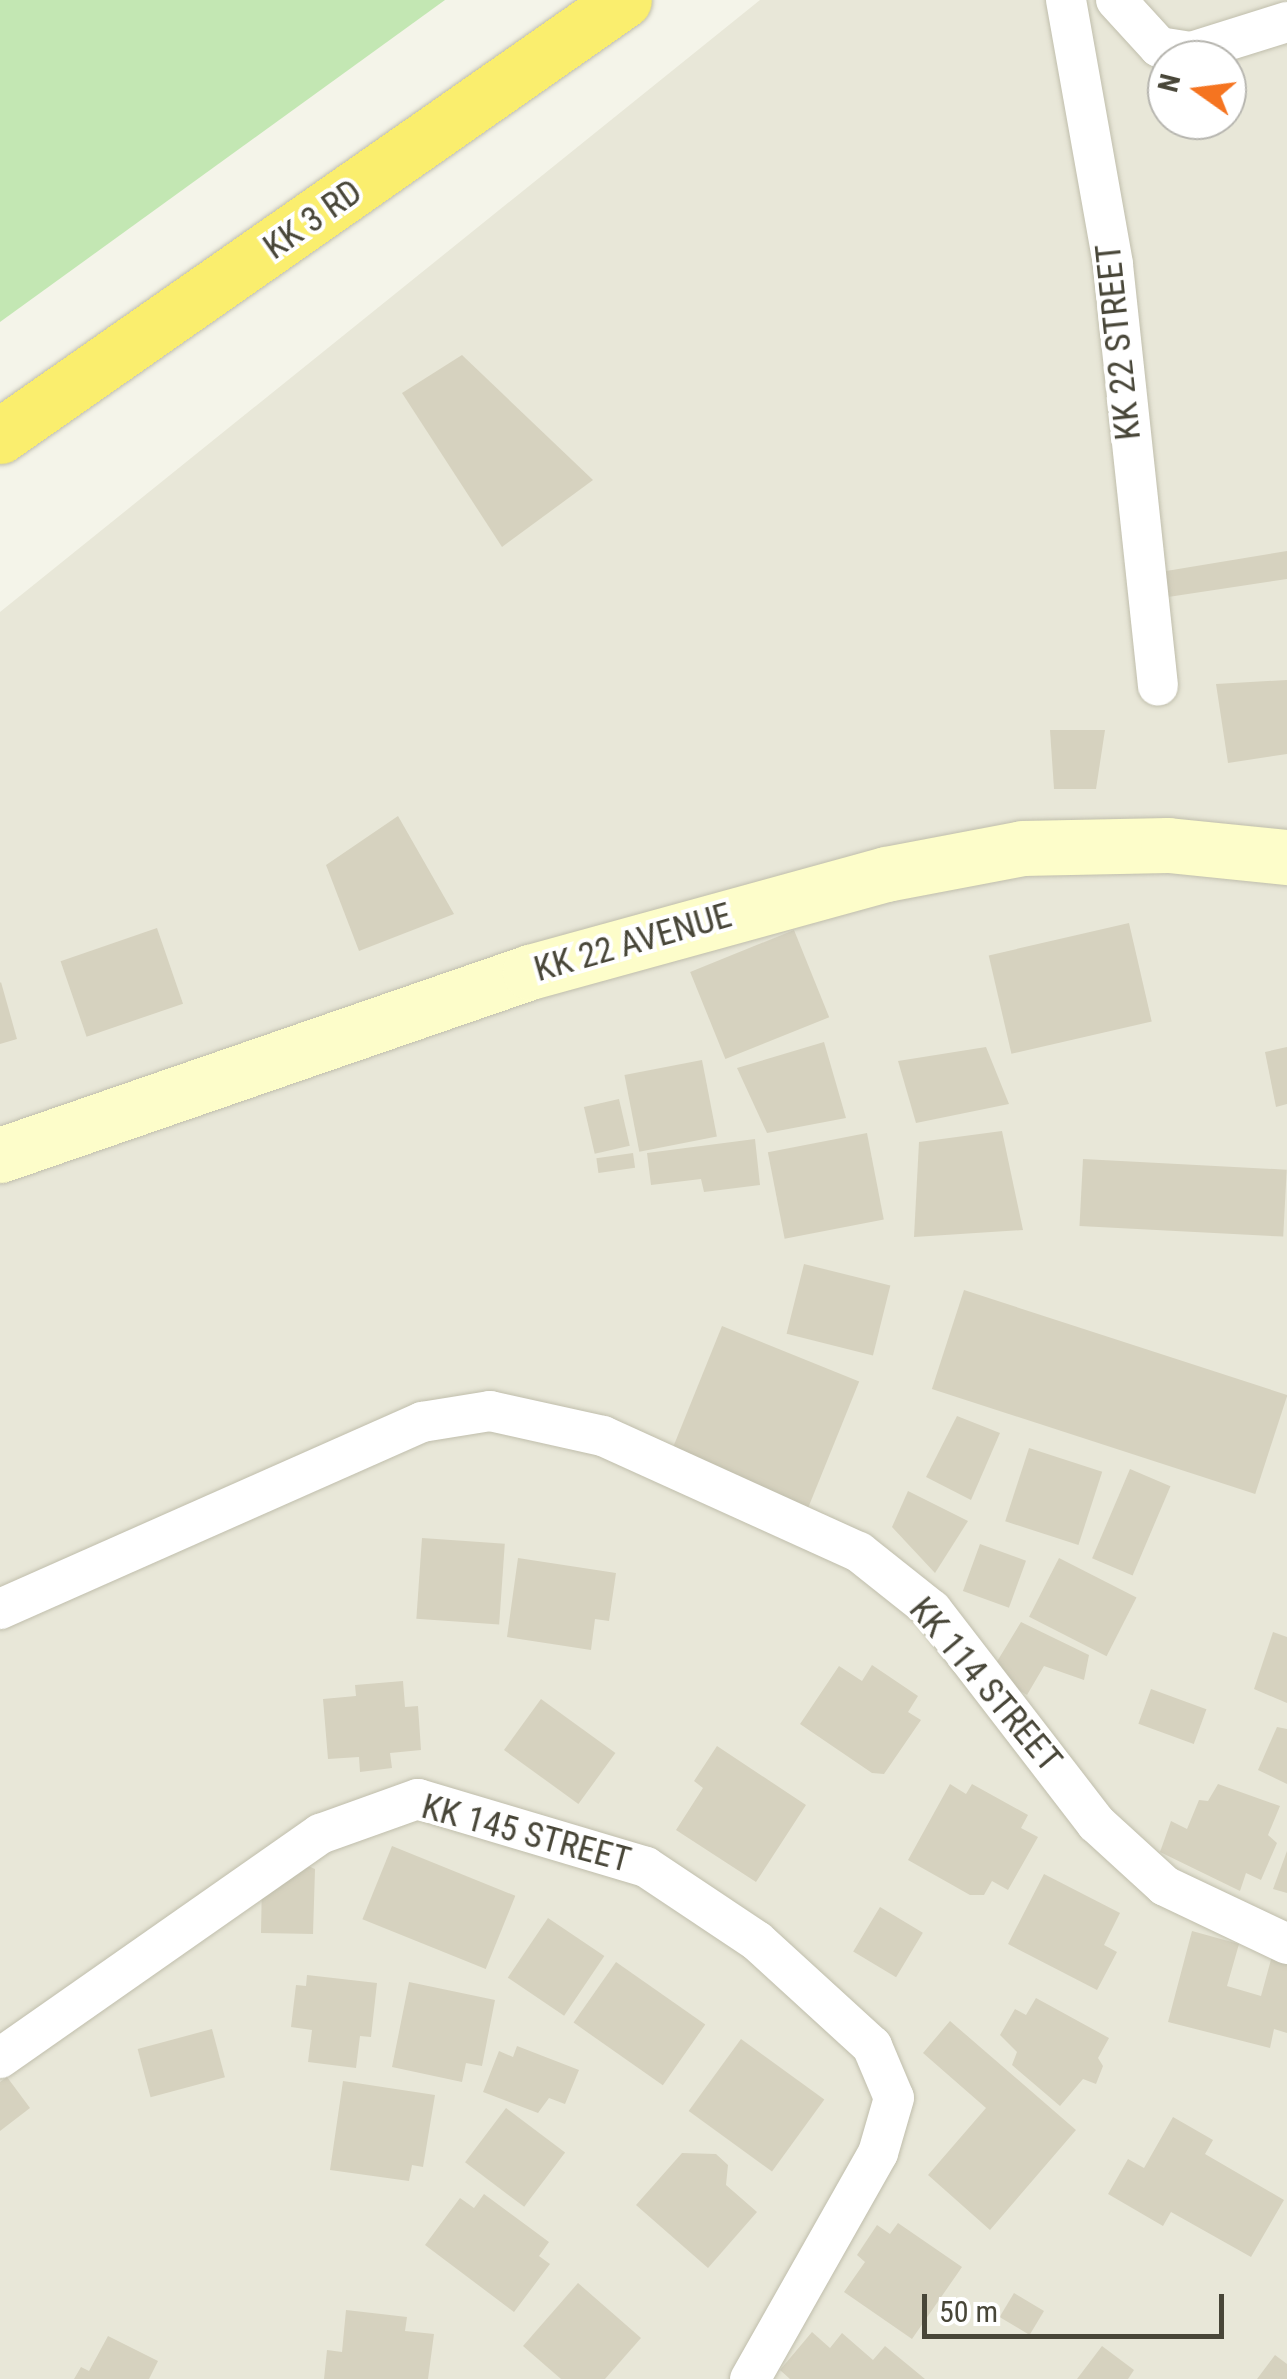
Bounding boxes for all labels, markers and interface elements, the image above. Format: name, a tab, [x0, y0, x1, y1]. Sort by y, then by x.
north arrow	[1147, 40, 1247, 140]
text: N	[1151, 71, 1187, 95]
street label: KK 3 RD	[256, 171, 370, 269]
street label: KK 22 STREET	[1088, 242, 1150, 442]
street label: KK 22 AVENUE	[530, 895, 736, 991]
street label: KK 114 STREET	[900, 1589, 1070, 1781]
street label: KK 145 STREET	[417, 1786, 635, 1882]
scale bar	[927, 2274, 1230, 2336]
text: 50 m	[939, 2294, 998, 2329]

